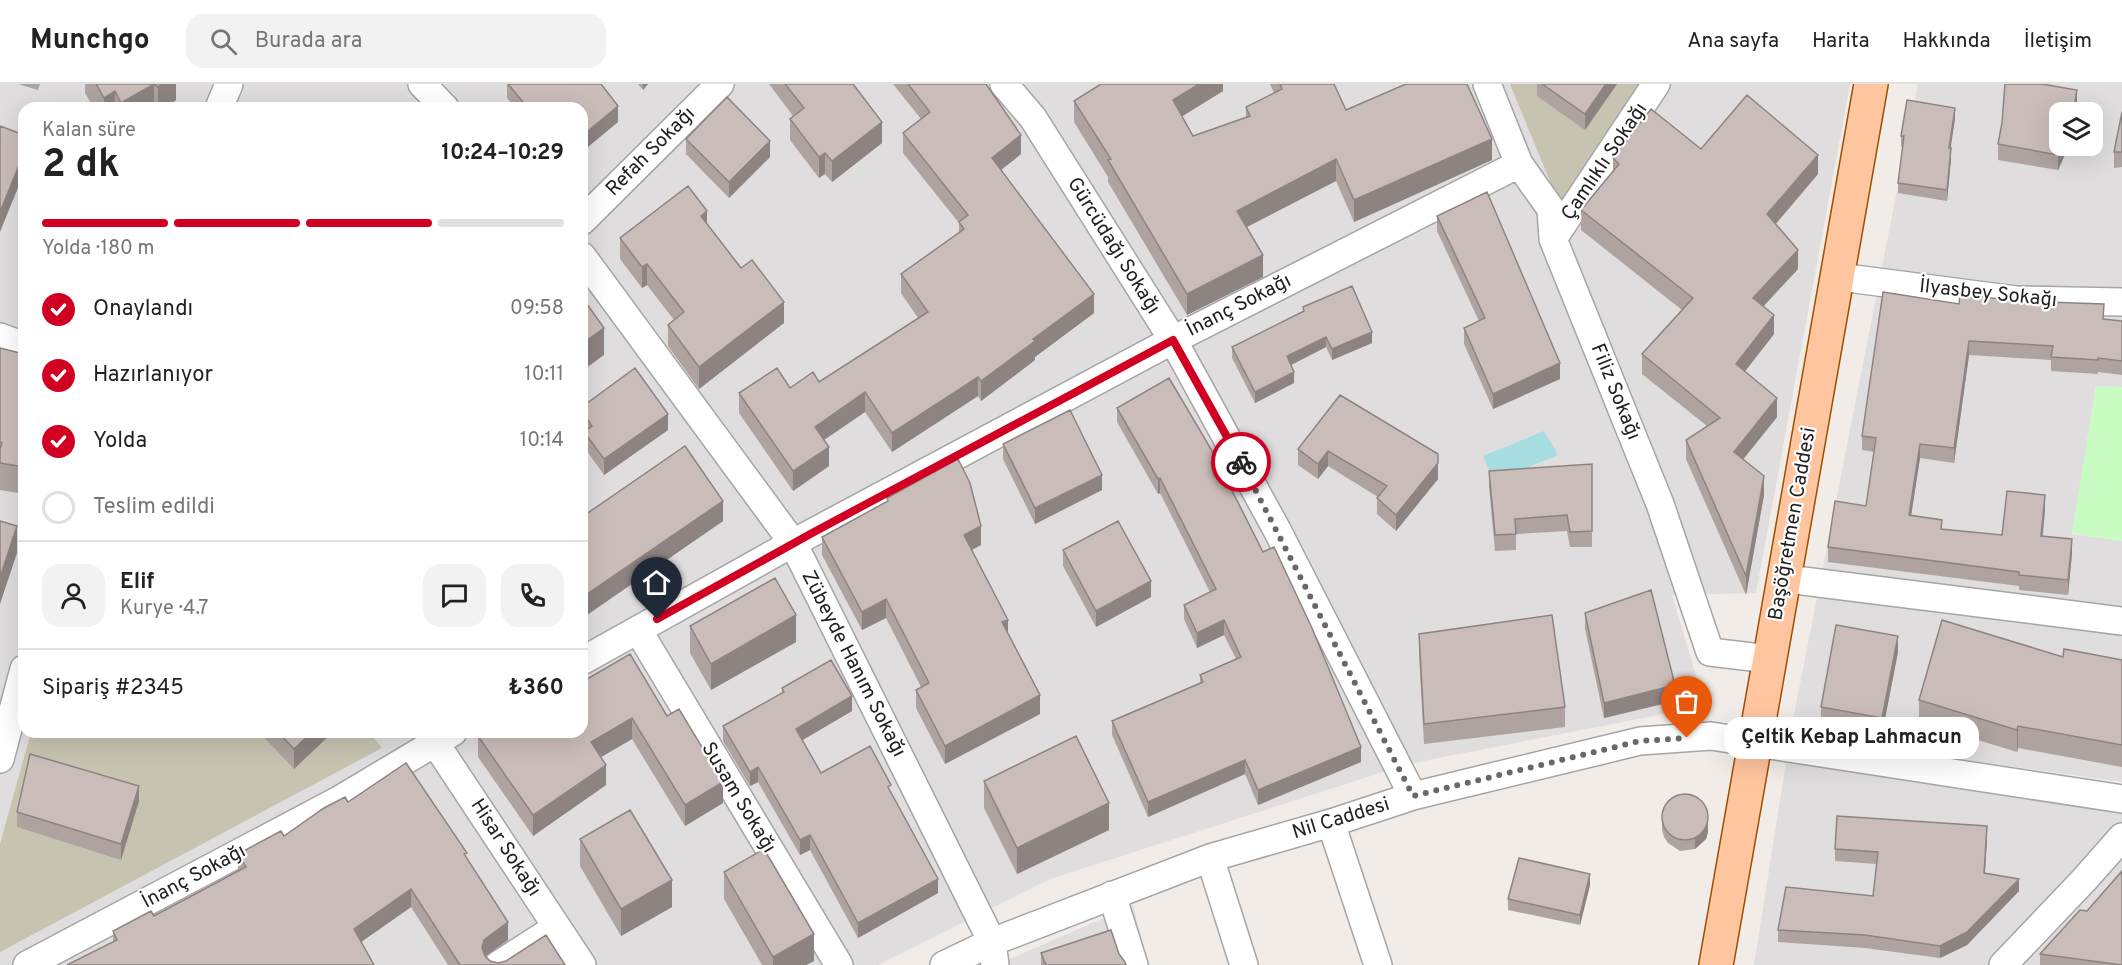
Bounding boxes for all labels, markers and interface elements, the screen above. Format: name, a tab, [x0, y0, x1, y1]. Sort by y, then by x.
search box	[186, 14, 606, 68]
text: Munchgo	[30, 23, 150, 59]
icon: search	[207, 25, 240, 58]
text: Burada ara	[255, 28, 362, 55]
text: Ana sayfa	[1687, 28, 1779, 55]
text: Harita	[1812, 28, 1870, 55]
text: Hakkında	[1903, 28, 1991, 55]
text: İletişim	[2024, 28, 2092, 55]
street label: Çamlıklı Sokağı	[1556, 98, 1654, 226]
street label: Refah Sokağı	[601, 102, 701, 202]
map controls	[2049, 102, 2103, 156]
button: layers	[2049, 102, 2103, 156]
text: Kalan süre	[42, 118, 136, 144]
text: 10:24–10:29	[441, 140, 564, 167]
text: 2 dk	[42, 142, 120, 191]
street label: Gürcüdağı Sokağı	[1060, 173, 1166, 319]
text: Yolda · 180 m	[42, 236, 154, 262]
street label: İnanç Sokağı	[1182, 268, 1296, 344]
street label: İlyasbey Sokağı	[1918, 273, 2058, 314]
icon: check	[42, 293, 75, 326]
text: Onaylandı	[93, 296, 193, 323]
text: 09:58	[510, 296, 564, 322]
street label: Filiz Sokağı	[1584, 340, 1646, 444]
icon: check	[42, 359, 75, 392]
text: Hazırlanıyor	[93, 362, 213, 389]
text: 10:11	[524, 362, 564, 388]
icon: check	[42, 425, 75, 458]
street label: Başöğretmen Caddesi	[1763, 425, 1823, 623]
text: Yolda	[93, 428, 147, 455]
text: 10:14	[520, 428, 564, 454]
courier	[1211, 432, 1271, 492]
icon: bike	[1225, 446, 1258, 479]
text: Teslim edildi	[93, 494, 215, 521]
pin	[631, 557, 682, 619]
button: person	[42, 564, 105, 627]
button: chat	[423, 564, 486, 627]
button: phone	[501, 564, 564, 627]
icon: home	[640, 566, 673, 599]
street label: Zübeyde Hanım Sokağı	[795, 566, 911, 762]
text: Elif	[120, 569, 154, 596]
text: Kurye · 4.7	[120, 596, 208, 622]
text: Sipariş #2345	[42, 675, 184, 702]
text: ₺360	[508, 675, 564, 702]
pin	[1661, 676, 1712, 738]
icon: bag	[1670, 685, 1703, 718]
callout: Çeltik Kebap Lahmacun	[1723, 717, 1978, 759]
text: Çeltik Kebap Lahmacun	[1741, 725, 1962, 751]
street label: Susam Sokağı	[695, 738, 781, 858]
street label: Nil Caddesi	[1289, 792, 1393, 846]
street label: Hisar Sokağı	[464, 794, 546, 902]
street label: İnanç Sokağı	[137, 838, 251, 915]

